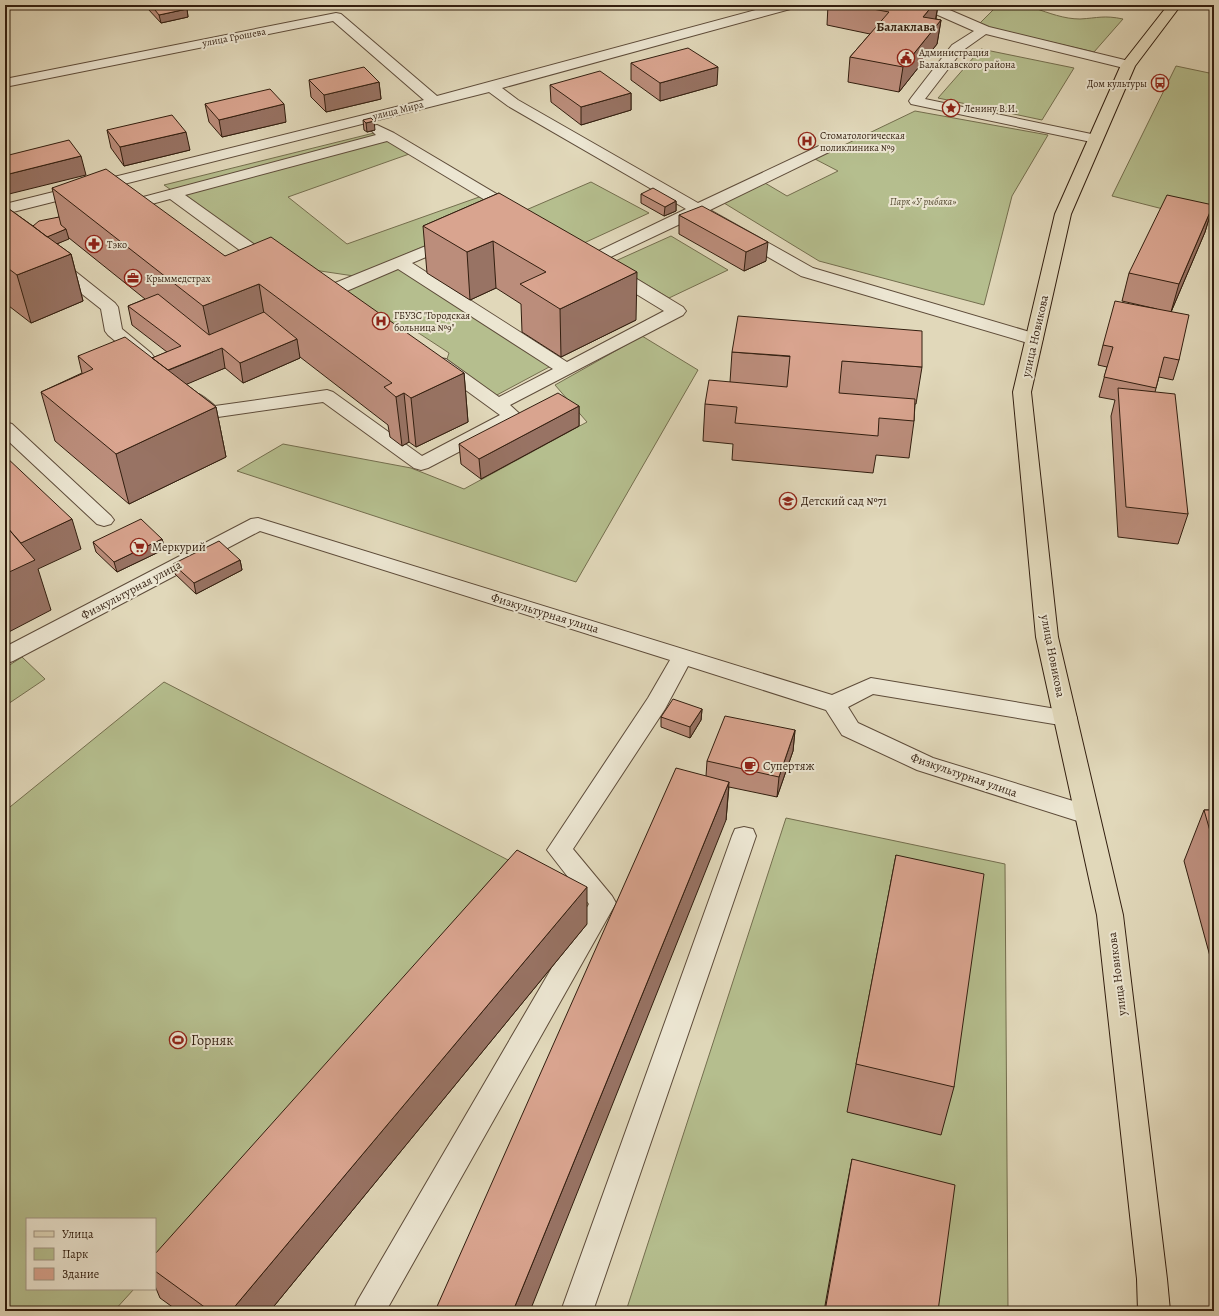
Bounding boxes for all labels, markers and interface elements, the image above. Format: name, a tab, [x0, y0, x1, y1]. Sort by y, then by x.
district label: Балаклава	[876, 18, 937, 35]
street label: улица Грошева	[200, 24, 267, 51]
place label: Администрация Балаклавского района	[918, 46, 1016, 72]
public building icon: Администрация Балаклавского района	[896, 48, 916, 68]
bus stop icon: Дом культуры	[1150, 73, 1170, 93]
place label: Дом культуры	[1087, 77, 1147, 91]
street label: улица Мира	[370, 97, 425, 124]
place icon: Ленину В.И.	[941, 98, 961, 118]
place label: Ленину В.И.	[964, 102, 1018, 115]
place label: Стоматологическая поликлиника №9	[820, 129, 905, 154]
hospital icon: Стоматологическая поликлиника №9	[797, 131, 817, 151]
park label: Парк «У рыбака»	[890, 195, 956, 209]
pharmacy icon: Тэко	[84, 234, 104, 254]
place label: Тэко	[107, 238, 127, 251]
office icon: Крыммедстрах	[123, 268, 143, 288]
place label: Крыммедстрах	[146, 272, 211, 286]
street label: улица Новикова	[1018, 293, 1052, 380]
place label: ГБУЗС "Городская больница №9"	[394, 309, 470, 334]
hospital icon: ГБУЗС "Городская больница №9"	[371, 311, 391, 331]
school or university icon: Детский сад №71	[778, 491, 798, 511]
place label: Детский сад №71	[801, 493, 887, 509]
supermarket icon: Меркурий	[129, 537, 149, 557]
place label: Меркурий	[152, 539, 206, 555]
street label: Физкультурная улица	[78, 556, 185, 623]
street label: Физкультурная улица	[489, 589, 601, 637]
street label: улица Новикова	[1037, 612, 1069, 699]
street label: Физкультурная улица	[908, 749, 1020, 801]
cafe icon: Супертяж	[740, 756, 760, 776]
place label: Супертяж	[763, 758, 815, 774]
street label: улица Новикова	[1104, 931, 1130, 1018]
sports icon: Горняк	[168, 1030, 188, 1050]
place label: Горняк	[191, 1031, 234, 1050]
legend	[26, 1218, 156, 1290]
text: Улица	[62, 1226, 94, 1242]
text: Парк	[62, 1246, 88, 1262]
text: Здание	[62, 1266, 99, 1282]

